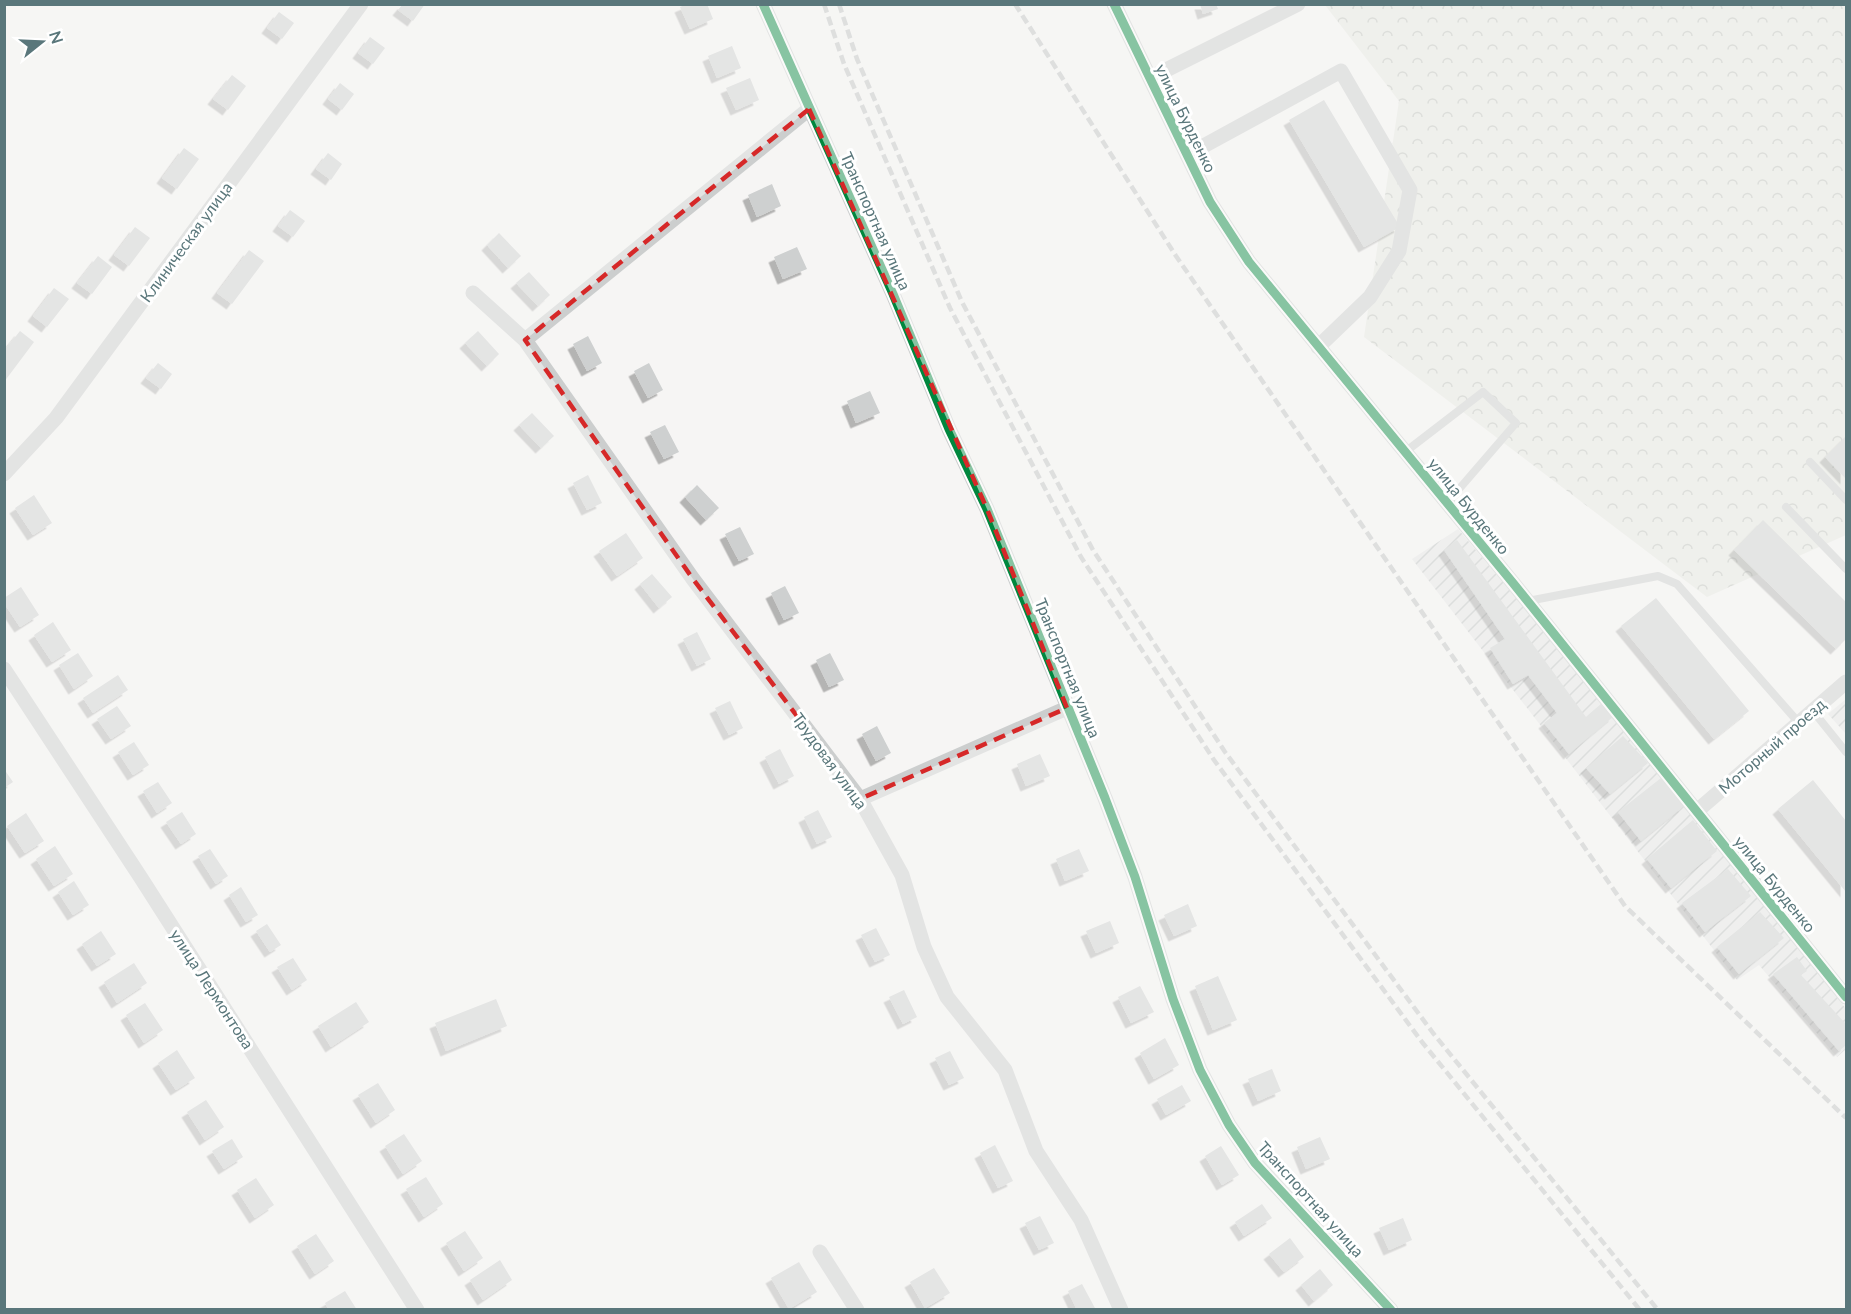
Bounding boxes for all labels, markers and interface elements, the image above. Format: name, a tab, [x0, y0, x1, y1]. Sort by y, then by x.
north arrow	[12, 12, 72, 72]
text: N	[46, 28, 68, 46]
street label: улица Бурденко	[1152, 60, 1221, 175]
street label: Транспортная улица	[838, 149, 915, 293]
street label: Клиническая улица	[136, 178, 236, 305]
street label: улица Бурденко	[1425, 454, 1514, 558]
street label: Транспортная улица	[1032, 595, 1105, 740]
street label: Моторный проезд	[1714, 694, 1829, 797]
street label: Трудовая улица	[789, 709, 872, 813]
street label: улица Бурденко	[1731, 832, 1820, 936]
street label: улица Лермонтова	[167, 925, 258, 1052]
street label: Транспортная улица	[1255, 1137, 1368, 1260]

